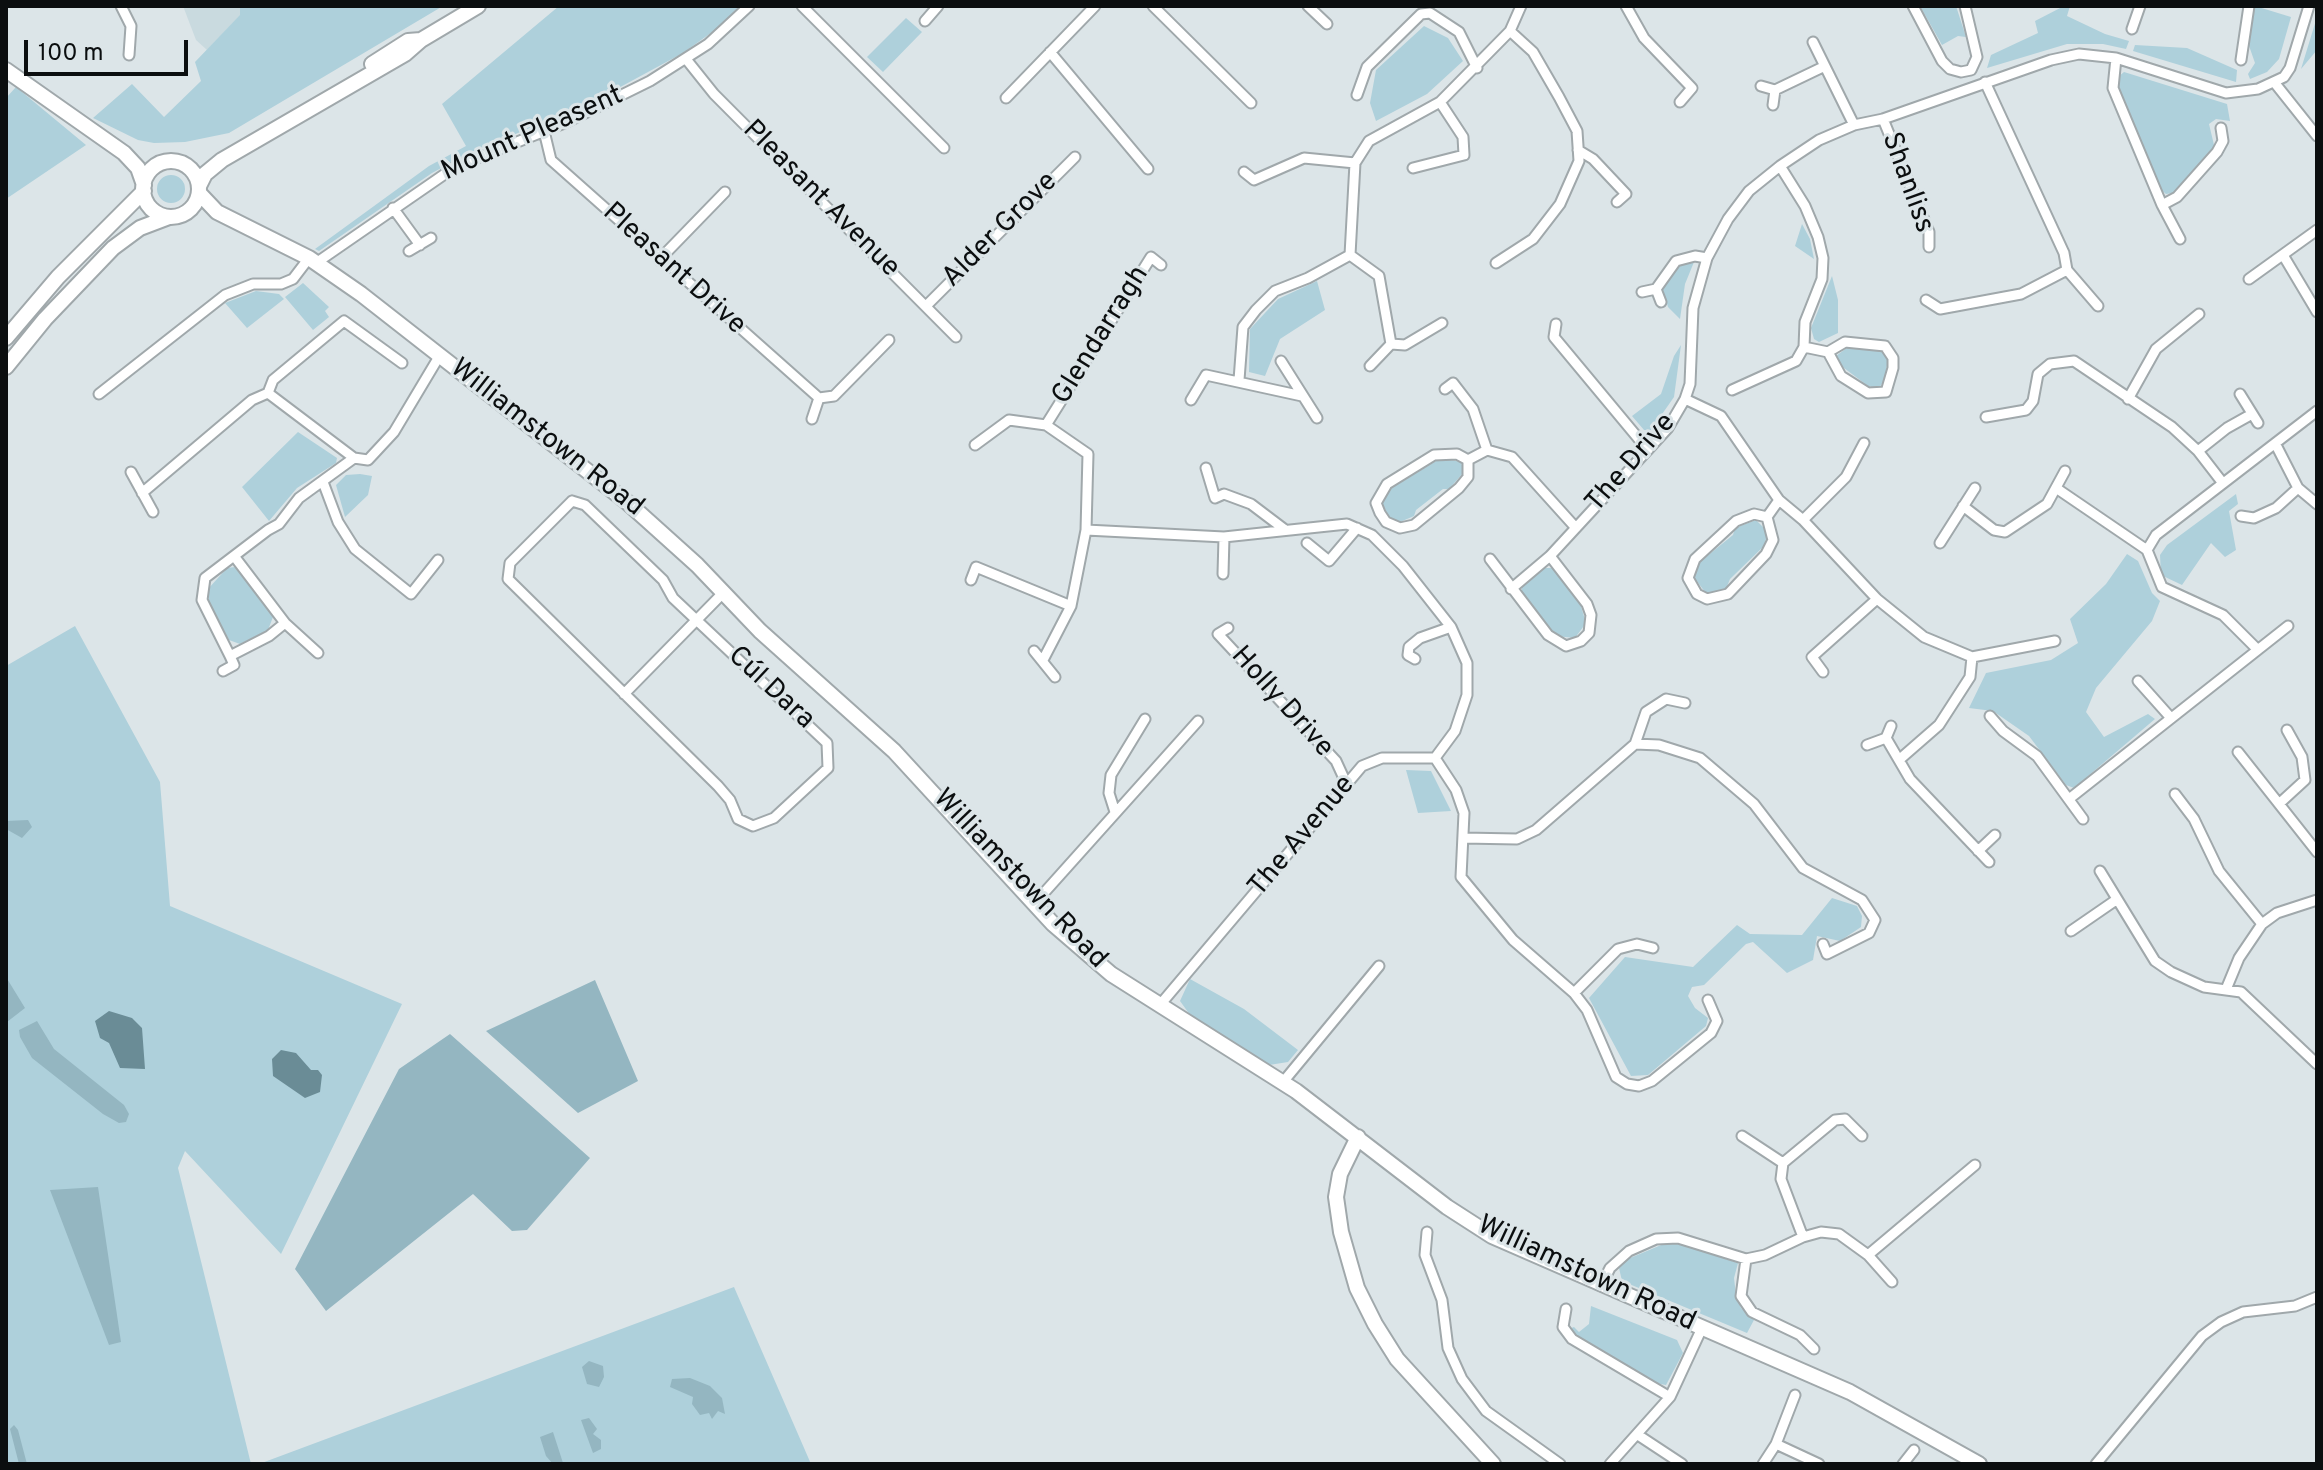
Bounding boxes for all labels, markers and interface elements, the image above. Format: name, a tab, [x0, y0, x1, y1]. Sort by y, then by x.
scale bar	[28, 24, 192, 74]
text: 100 m	[38, 39, 104, 69]
street label: Mount Pleasent	[437, 80, 629, 190]
street label: Pleasant Avenue	[734, 114, 906, 286]
street label: Shanliss	[1872, 128, 1940, 238]
street label: Alder Grove	[936, 166, 1066, 296]
street label: Pleasant Drive	[594, 197, 752, 343]
street label: Glendarragh	[1046, 261, 1158, 411]
street label: Williamstown Road	[442, 353, 650, 525]
street label: The Drive	[1580, 408, 1684, 520]
street label: Cúl Dara	[720, 640, 820, 738]
street label: Holly Drive	[1222, 641, 1340, 765]
street label: The Avenue	[1243, 770, 1363, 904]
street label: Williamstown Road	[925, 783, 1113, 977]
street label: Williamstown Road	[1472, 1210, 1700, 1340]

